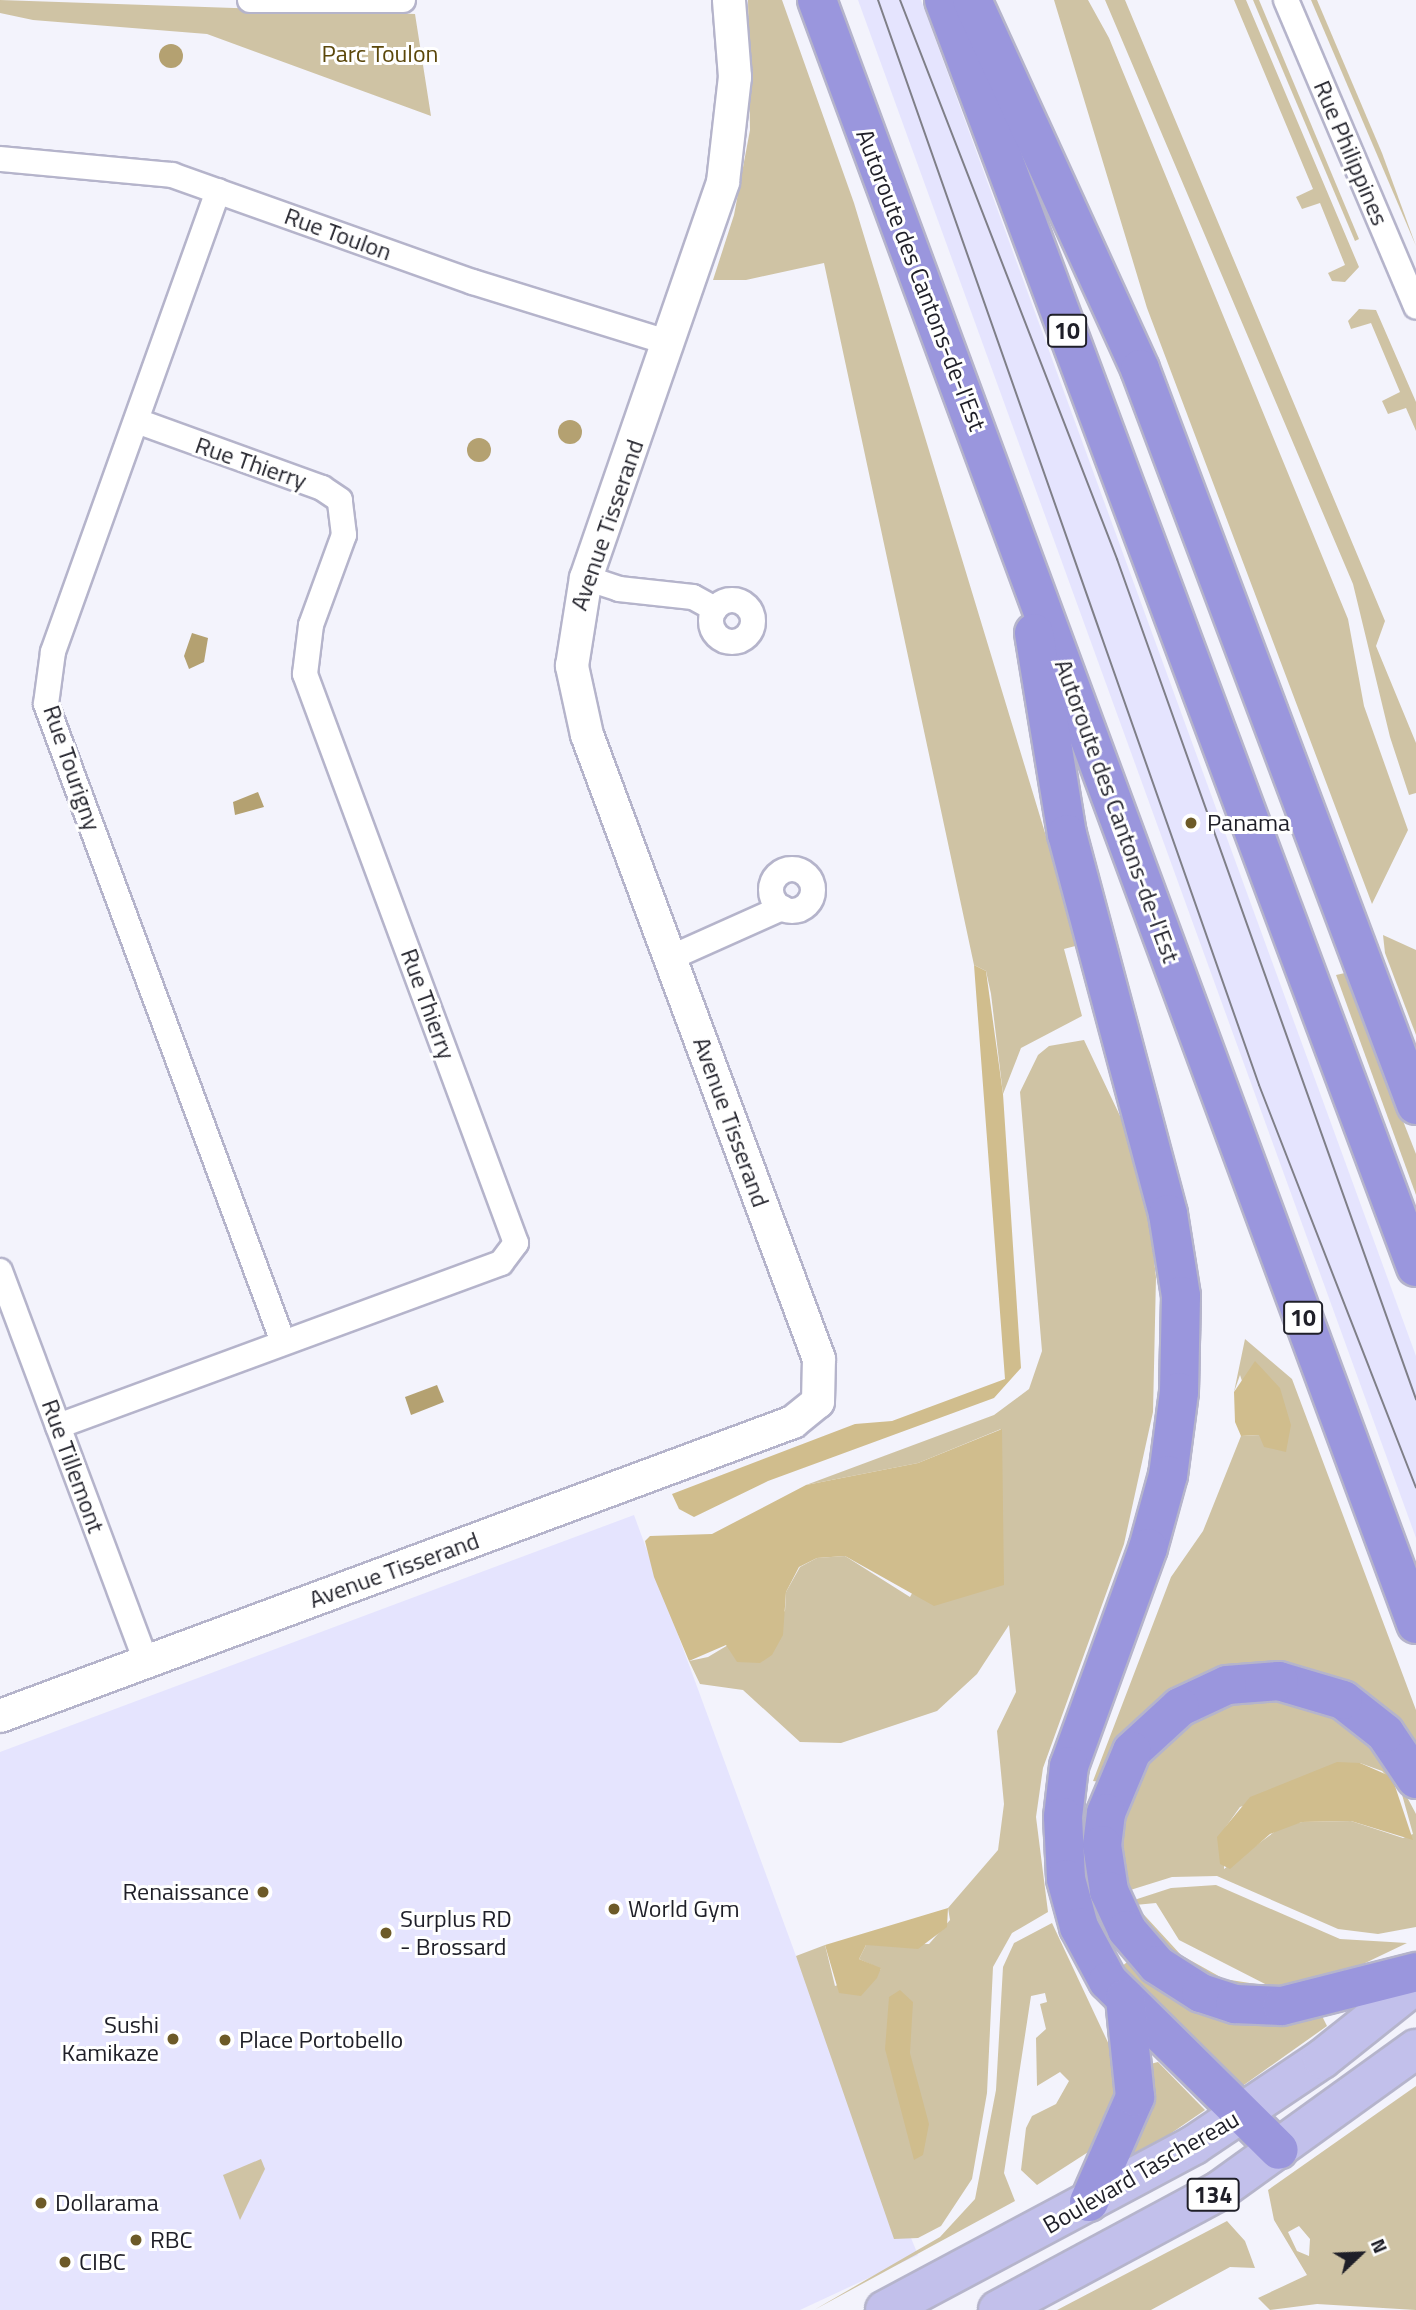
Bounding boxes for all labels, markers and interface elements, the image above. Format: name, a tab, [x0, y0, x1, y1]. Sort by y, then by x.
park label: Parc Toulon	[322, 40, 438, 68]
street label: Rue Philippines	[1308, 76, 1394, 230]
street label: Autoroute des Cantons-de-l'Est	[850, 125, 992, 435]
street label: Rue Toulon	[281, 201, 395, 267]
road number: 10	[1046, 312, 1088, 350]
street label: Rue Thierry	[191, 431, 311, 495]
street label: Avenue Tisserand	[564, 436, 650, 614]
street label: Autoroute des Cantons-de-l'Est	[1049, 655, 1185, 967]
street label: Rue Tourigny	[37, 701, 107, 835]
place label: Panama	[1207, 809, 1290, 837]
marker: Panama	[1181, 813, 1201, 833]
street label: Rue Thierry	[395, 945, 461, 1063]
street label: Avenue Tisserand	[687, 1033, 775, 1211]
road number: 10	[1282, 1298, 1324, 1338]
street label: Rue Tillemont	[36, 1395, 110, 1537]
street label: Avenue Tisserand	[305, 1526, 483, 1614]
place label: Renaissance	[122, 1878, 249, 1906]
marker: Renaissance	[255, 1884, 271, 1900]
place label: World Gym	[628, 1895, 740, 1923]
marker: World Gym	[606, 1901, 622, 1917]
place label: Surplus RD - Brossard	[400, 1905, 512, 1961]
marker: Surplus RD - Brossard	[378, 1925, 394, 1941]
place label: Sushi Kamikaze	[62, 2011, 159, 2067]
place label: Place Portobello	[239, 2026, 403, 2054]
marker: Sushi Kamikaze	[165, 2031, 181, 2047]
marker: Place Portobello	[217, 2032, 233, 2048]
street label: Boulevard Taschereau	[1038, 2104, 1244, 2240]
road number: 134	[1185, 2176, 1241, 2214]
place label: Dollarama	[55, 2189, 159, 2217]
marker: Dollarama	[33, 2195, 49, 2211]
north arrow	[1325, 2219, 1395, 2289]
place label: RBC	[150, 2226, 193, 2254]
marker: RBC	[128, 2232, 144, 2248]
text: N	[1364, 2234, 1396, 2257]
place label: CIBC	[79, 2248, 126, 2276]
marker: CIBC	[57, 2254, 73, 2270]

